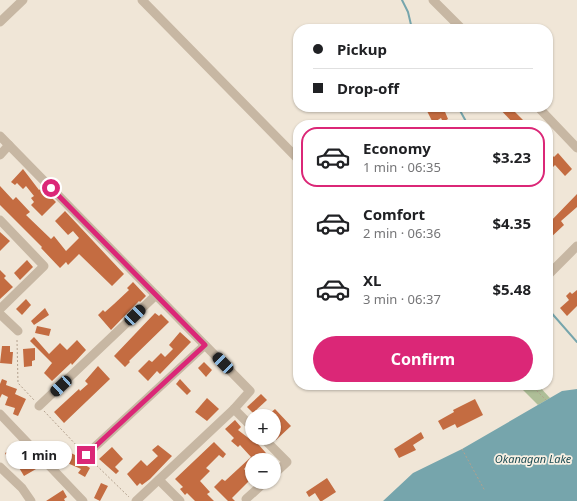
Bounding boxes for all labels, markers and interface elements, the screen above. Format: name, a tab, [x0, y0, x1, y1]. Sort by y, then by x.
text: Pickup	[337, 39, 387, 59]
text: Drop-off	[337, 78, 399, 98]
text: Economy	[363, 138, 431, 158]
icon: car	[315, 139, 351, 175]
text: $3.23	[492, 147, 531, 167]
text: 1 min · 06:35	[363, 158, 441, 176]
route start	[42, 179, 60, 197]
text: Comfort	[363, 204, 425, 224]
icon: car	[315, 205, 351, 241]
text: $4.35	[492, 213, 531, 233]
text: 2 min · 06:36	[363, 224, 441, 242]
text: XL	[363, 270, 381, 290]
icon: car	[315, 271, 351, 307]
text: $5.48	[492, 279, 531, 299]
text: 3 min · 06:37	[363, 290, 441, 308]
car	[122, 302, 148, 328]
button: Confirm	[313, 336, 533, 382]
car	[210, 350, 236, 376]
car	[48, 373, 74, 399]
map controls	[245, 409, 281, 489]
button: +	[245, 409, 281, 445]
callout: 1 min	[6, 441, 72, 469]
text: 1 min	[21, 446, 57, 464]
route end	[77, 446, 95, 464]
water label: Okanagan Lake	[495, 451, 572, 466]
button: −	[245, 453, 281, 489]

